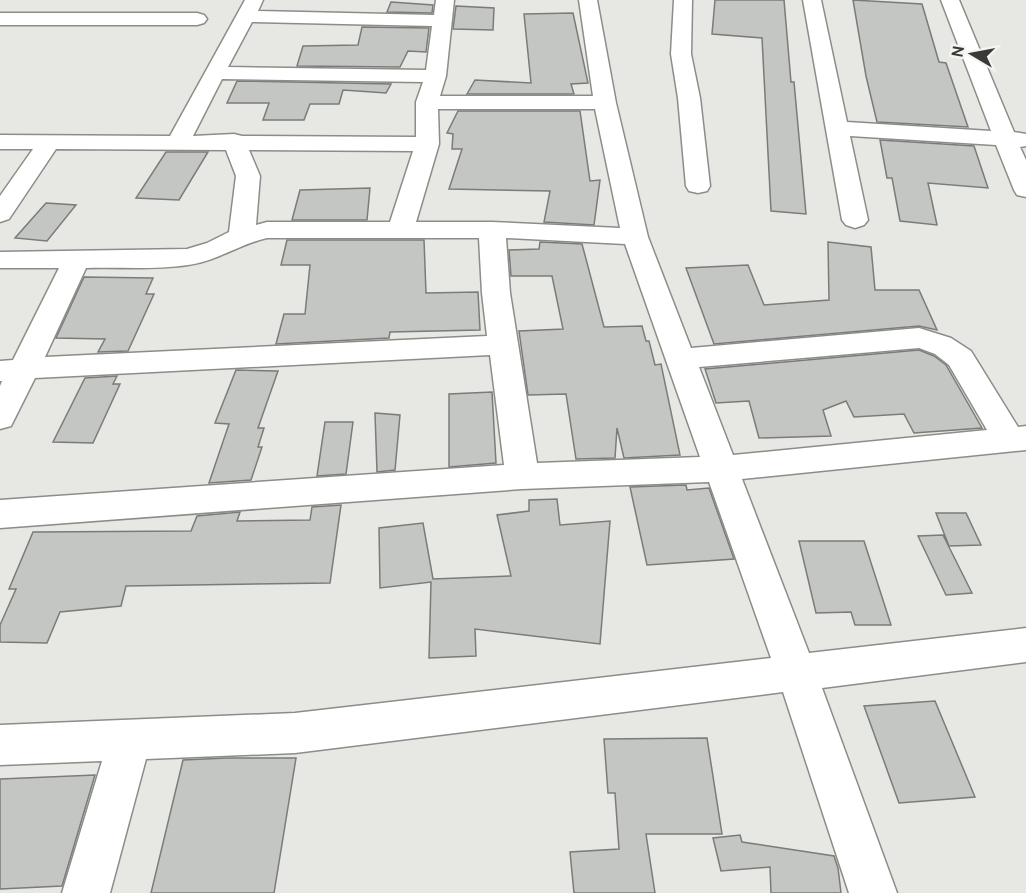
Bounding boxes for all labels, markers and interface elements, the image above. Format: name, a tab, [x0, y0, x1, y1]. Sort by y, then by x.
north arrow	[942, 24, 1002, 84]
text: N	[947, 44, 968, 59]

